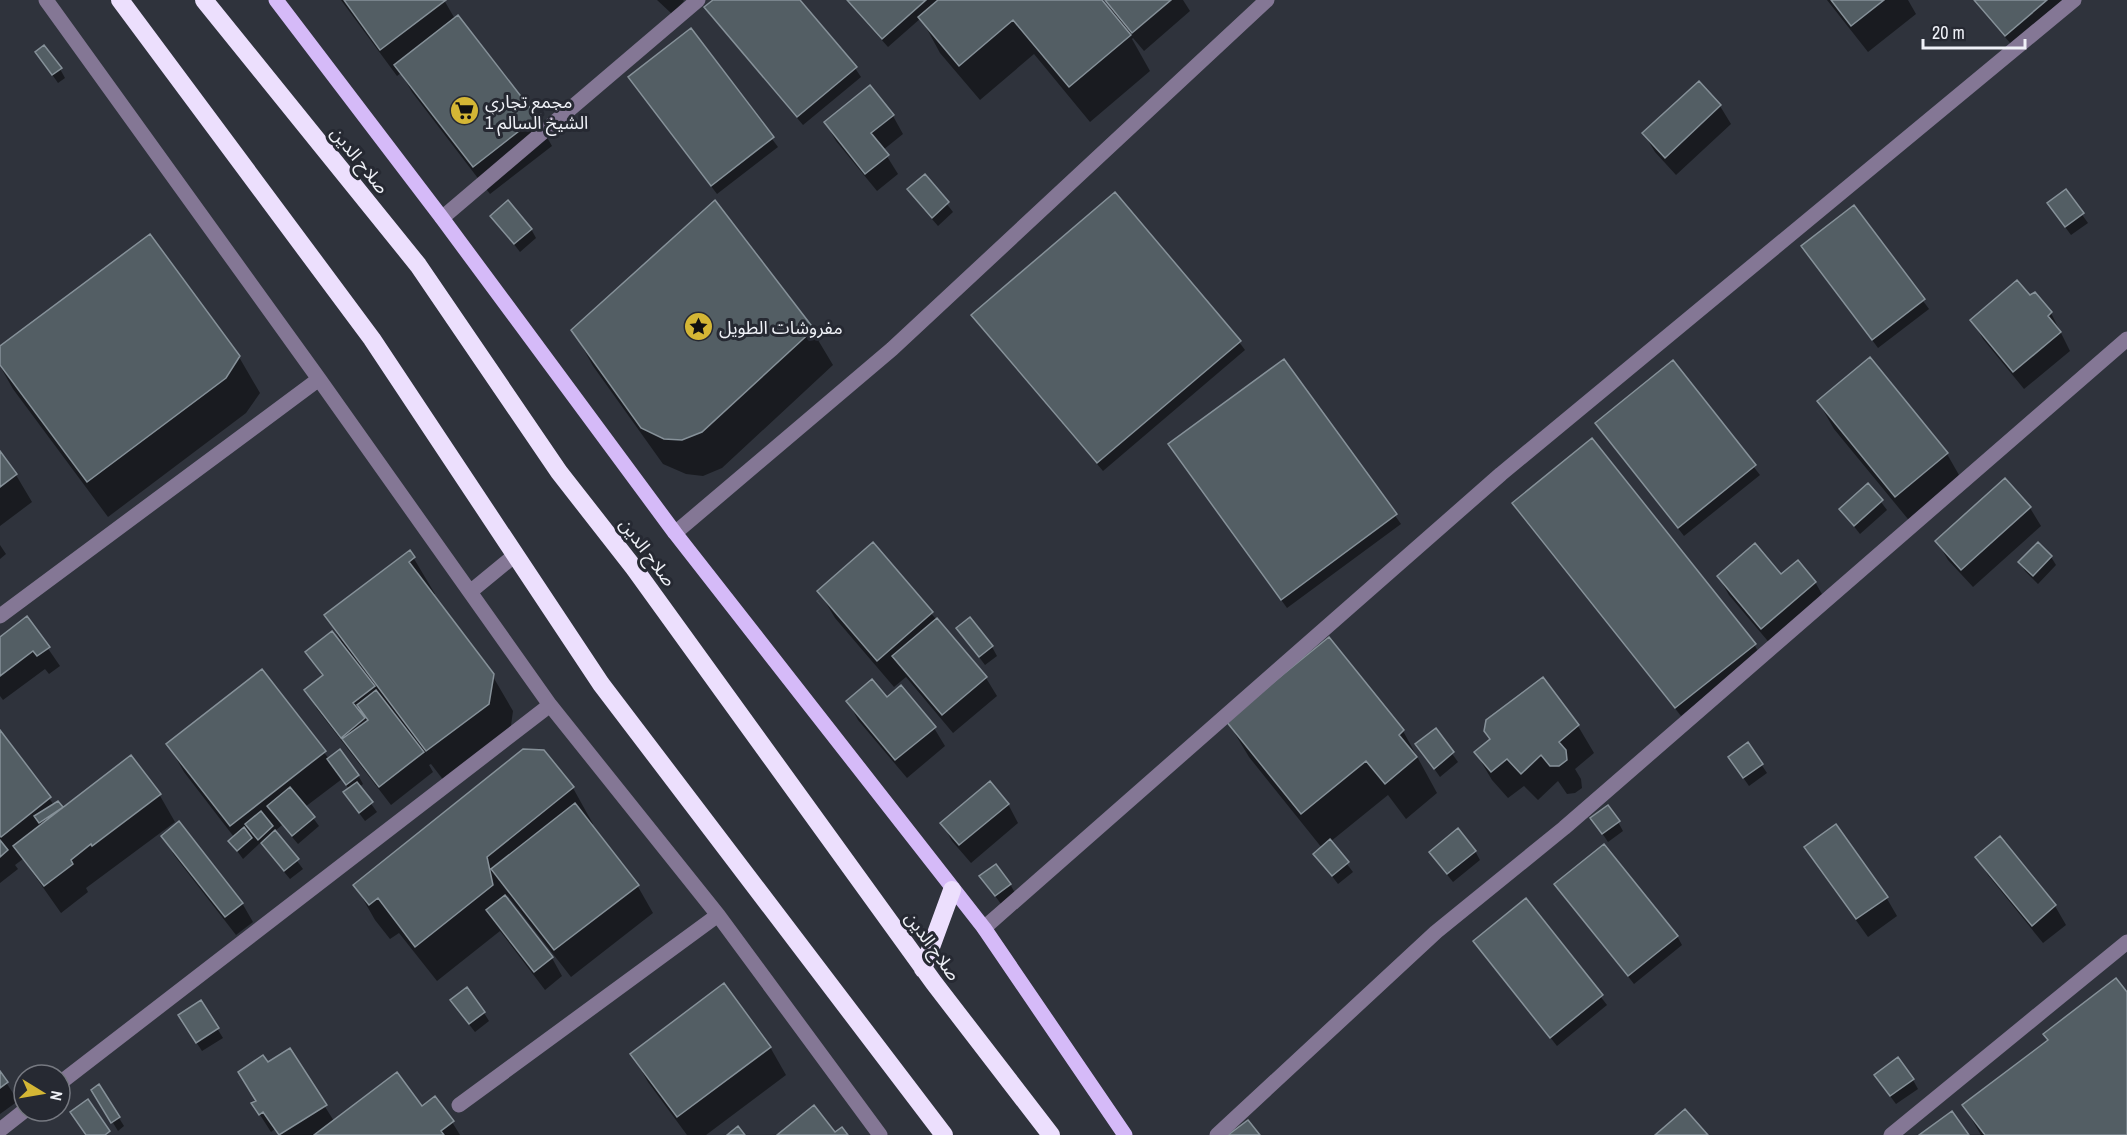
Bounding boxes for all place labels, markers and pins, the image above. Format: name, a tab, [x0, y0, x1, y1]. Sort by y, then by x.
place label: مجمع تجاري الشيخ السالم 1	[485, 89, 588, 136]
supermarket icon: مجمع تجاري الشيخ السالم 1	[448, 95, 480, 127]
place icon: مفروشات الطويل	[682, 311, 714, 343]
place label: مفروشات الطويل	[719, 315, 843, 340]

